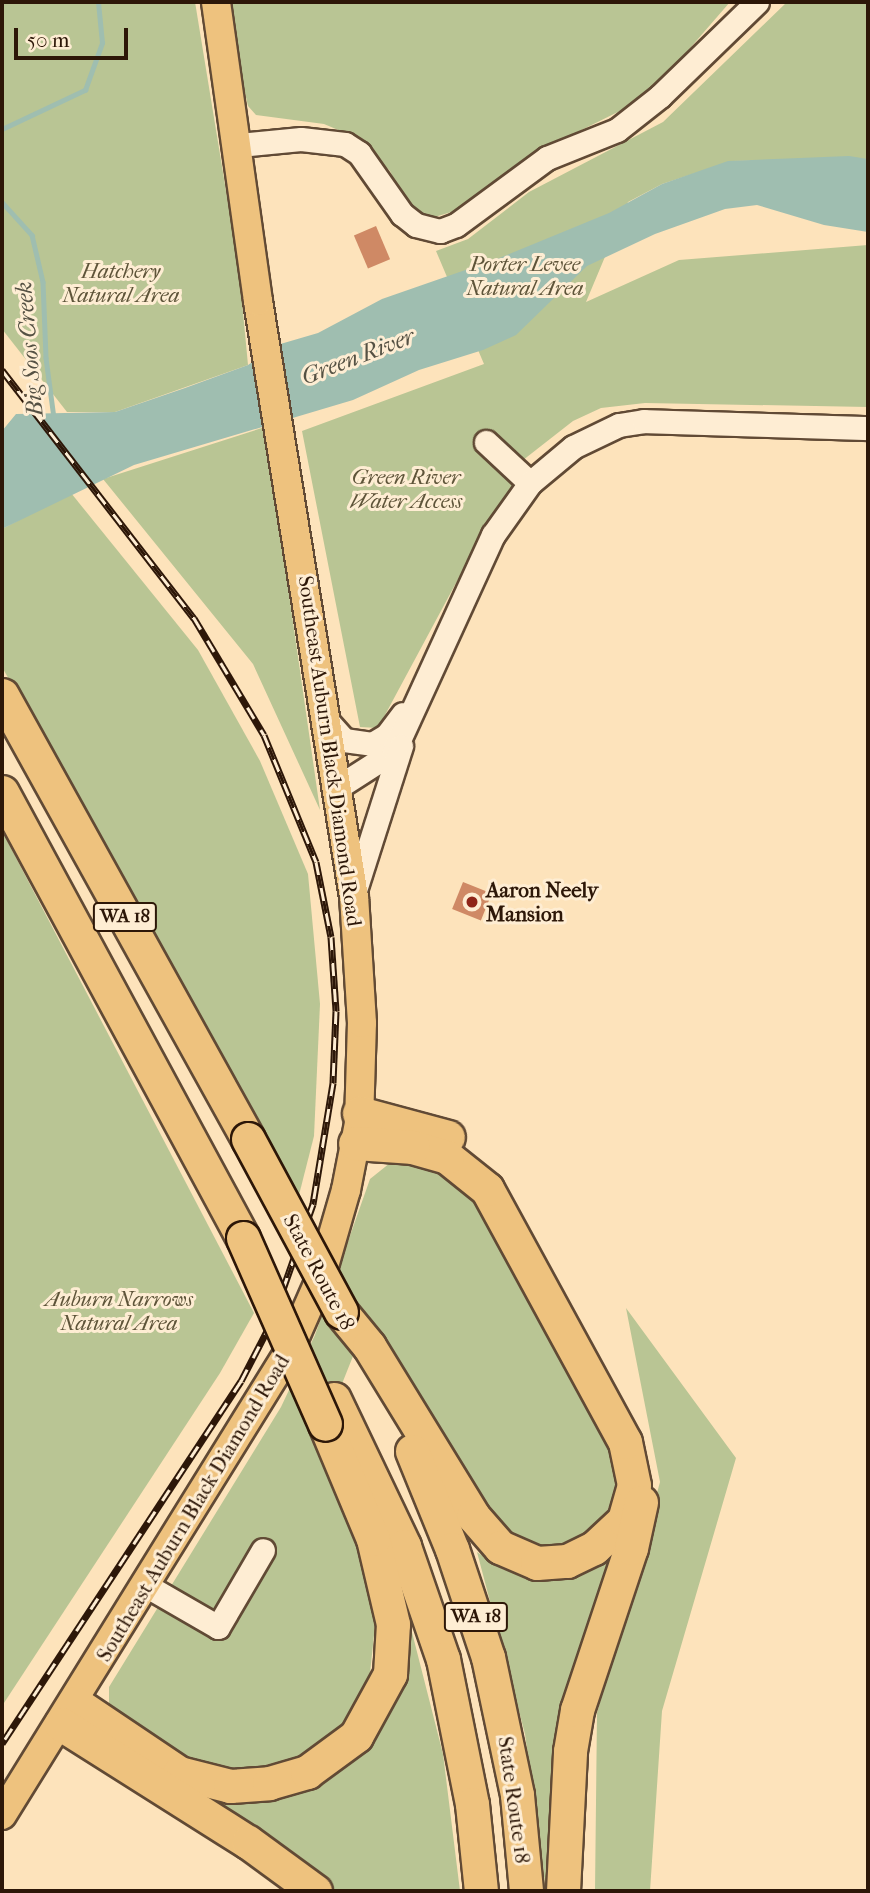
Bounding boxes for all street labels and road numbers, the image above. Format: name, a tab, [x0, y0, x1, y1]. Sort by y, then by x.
street label: Southeast Auburn Black Diamond Road	[293, 574, 367, 928]
road number: WA 18	[92, 902, 158, 932]
street label: State Route 18	[278, 1210, 360, 1334]
street label: Southeast Auburn Black Diamond Road	[91, 1350, 295, 1666]
road number: WA 18	[443, 1602, 509, 1632]
street label: State Route 18	[493, 1735, 535, 1865]

